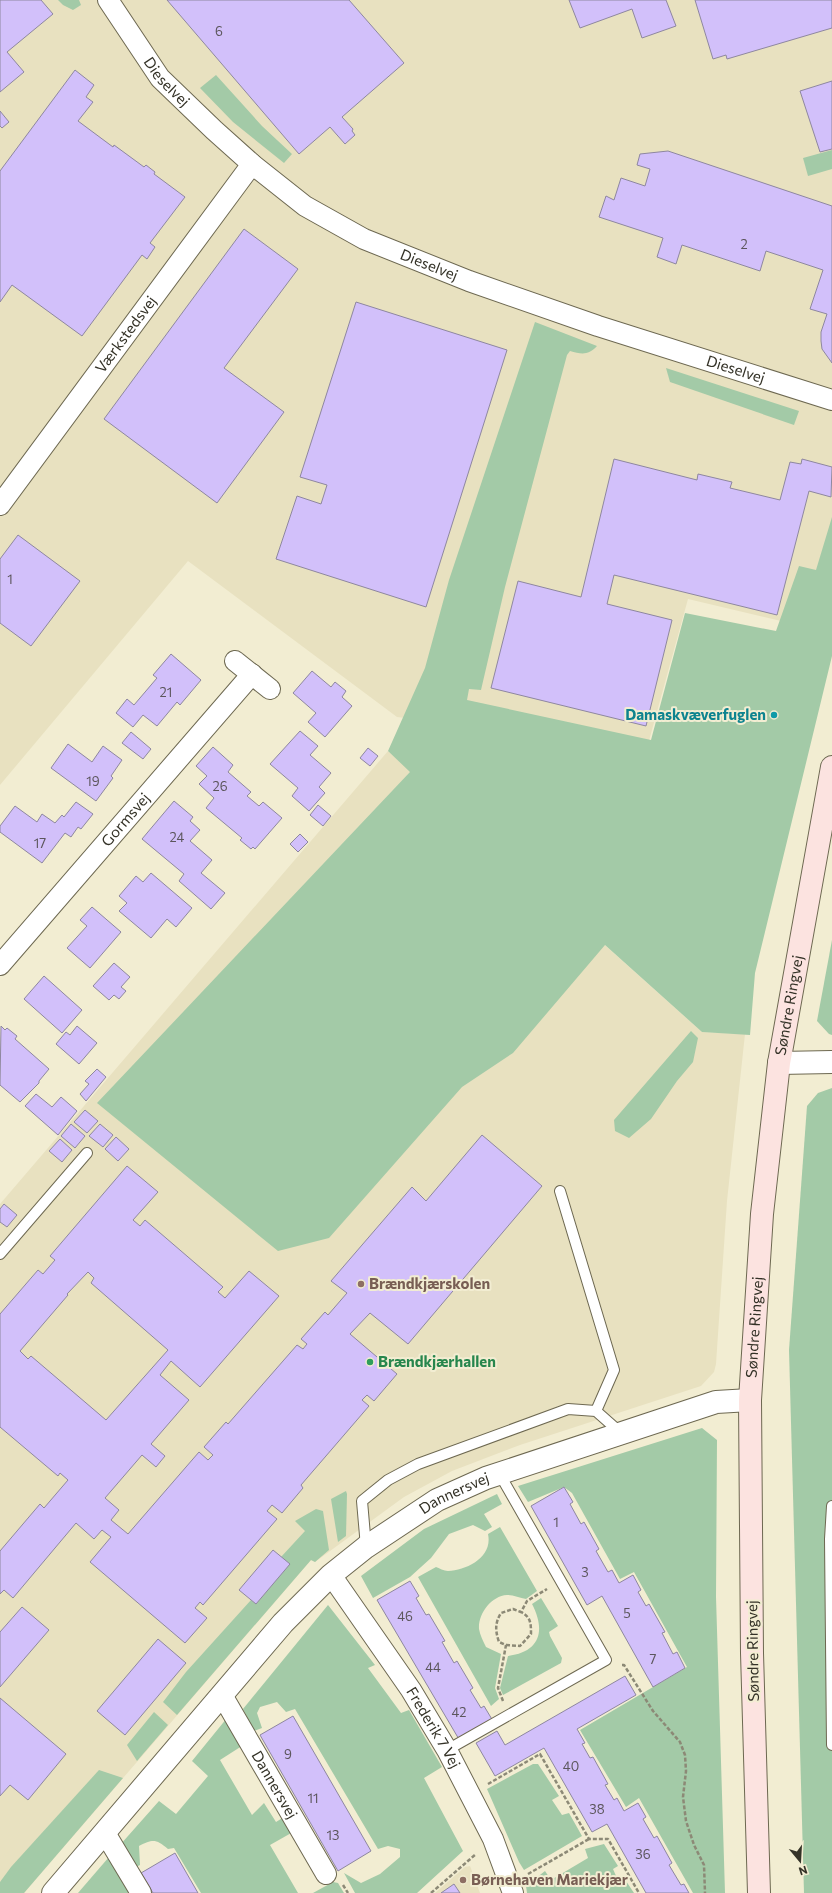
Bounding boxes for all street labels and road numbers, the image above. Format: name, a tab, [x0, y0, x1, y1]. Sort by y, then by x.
street label: Dieselvej	[141, 53, 194, 110]
street label: Dieselvej	[398, 244, 461, 284]
street label: Værkstedsvej	[91, 292, 160, 376]
street label: Dieselvej	[704, 351, 768, 386]
street label: Gormsvej	[97, 789, 153, 850]
street label: Søndre Ringvej	[771, 954, 806, 1057]
street label: Søndre Ringvej	[741, 1276, 766, 1378]
street label: Dannersvej	[415, 1468, 491, 1517]
street label: Søndre Ringvej	[742, 1600, 762, 1702]
street label: Frederik 7 Vej	[403, 1683, 465, 1771]
street label: Dannersvej	[248, 1747, 302, 1822]

